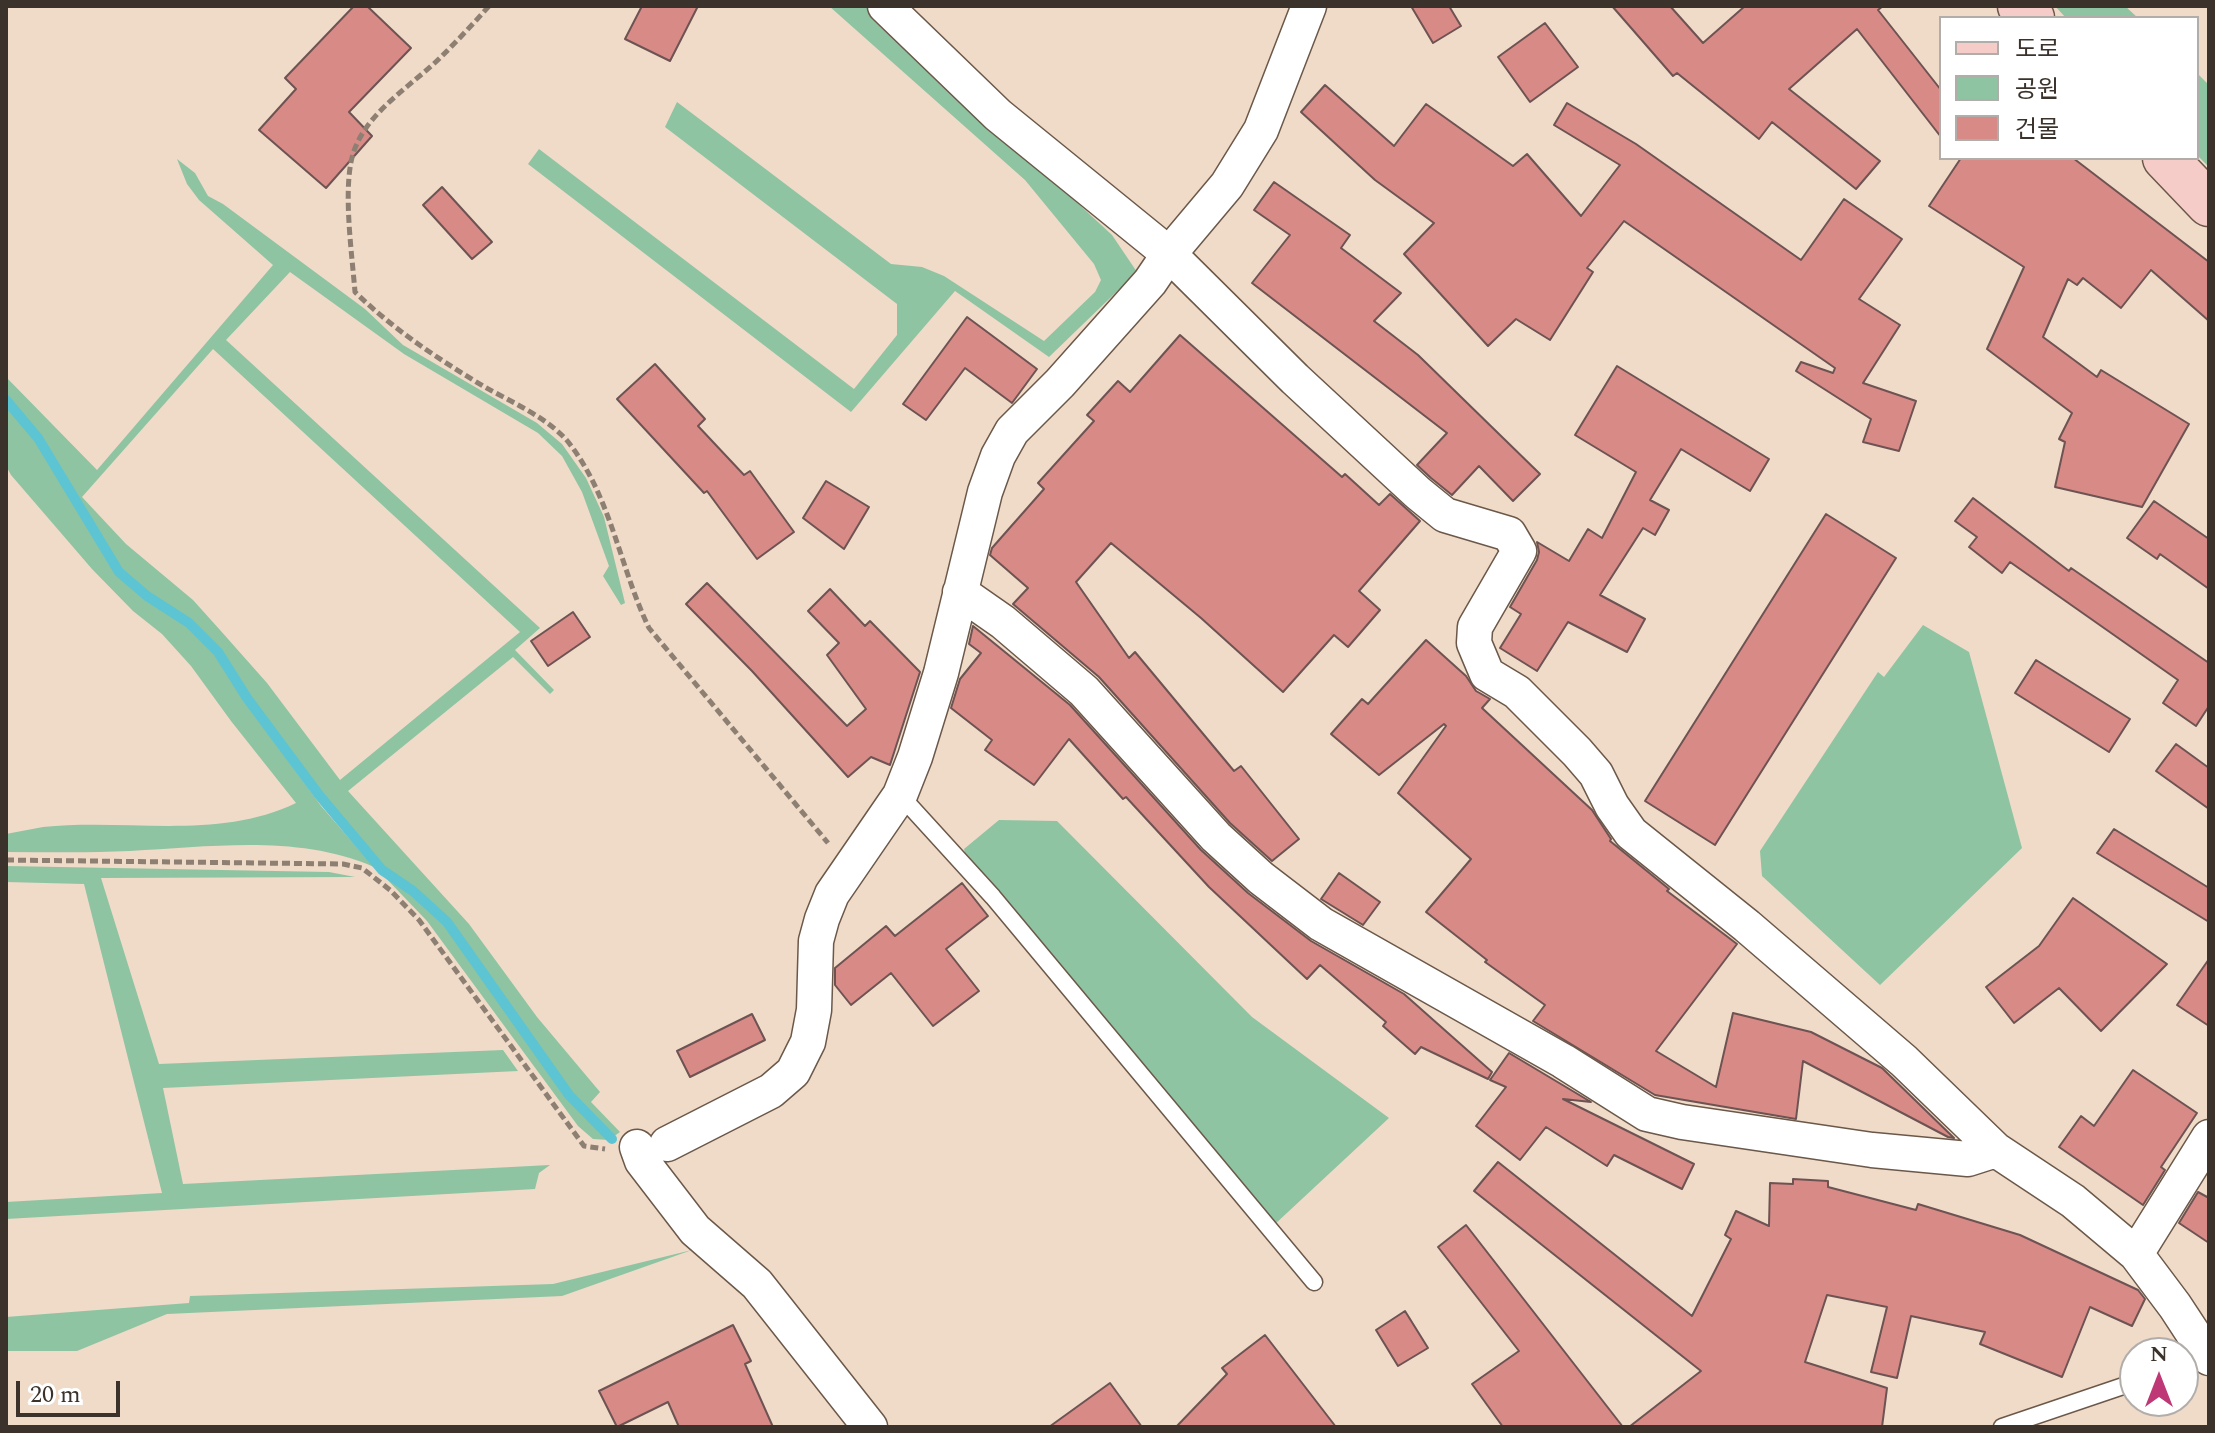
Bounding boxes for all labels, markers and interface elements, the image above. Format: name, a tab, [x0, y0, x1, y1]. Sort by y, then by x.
legend	[1939, 16, 2199, 160]
text: 도로	[2015, 32, 2059, 68]
text: 공원	[2015, 72, 2059, 108]
text: 건물	[2015, 112, 2059, 148]
north arrow	[2119, 1337, 2199, 1417]
text: N	[2150, 1338, 2168, 1371]
scale bar	[20, 1365, 124, 1415]
text: 20 m	[30, 1377, 81, 1413]

